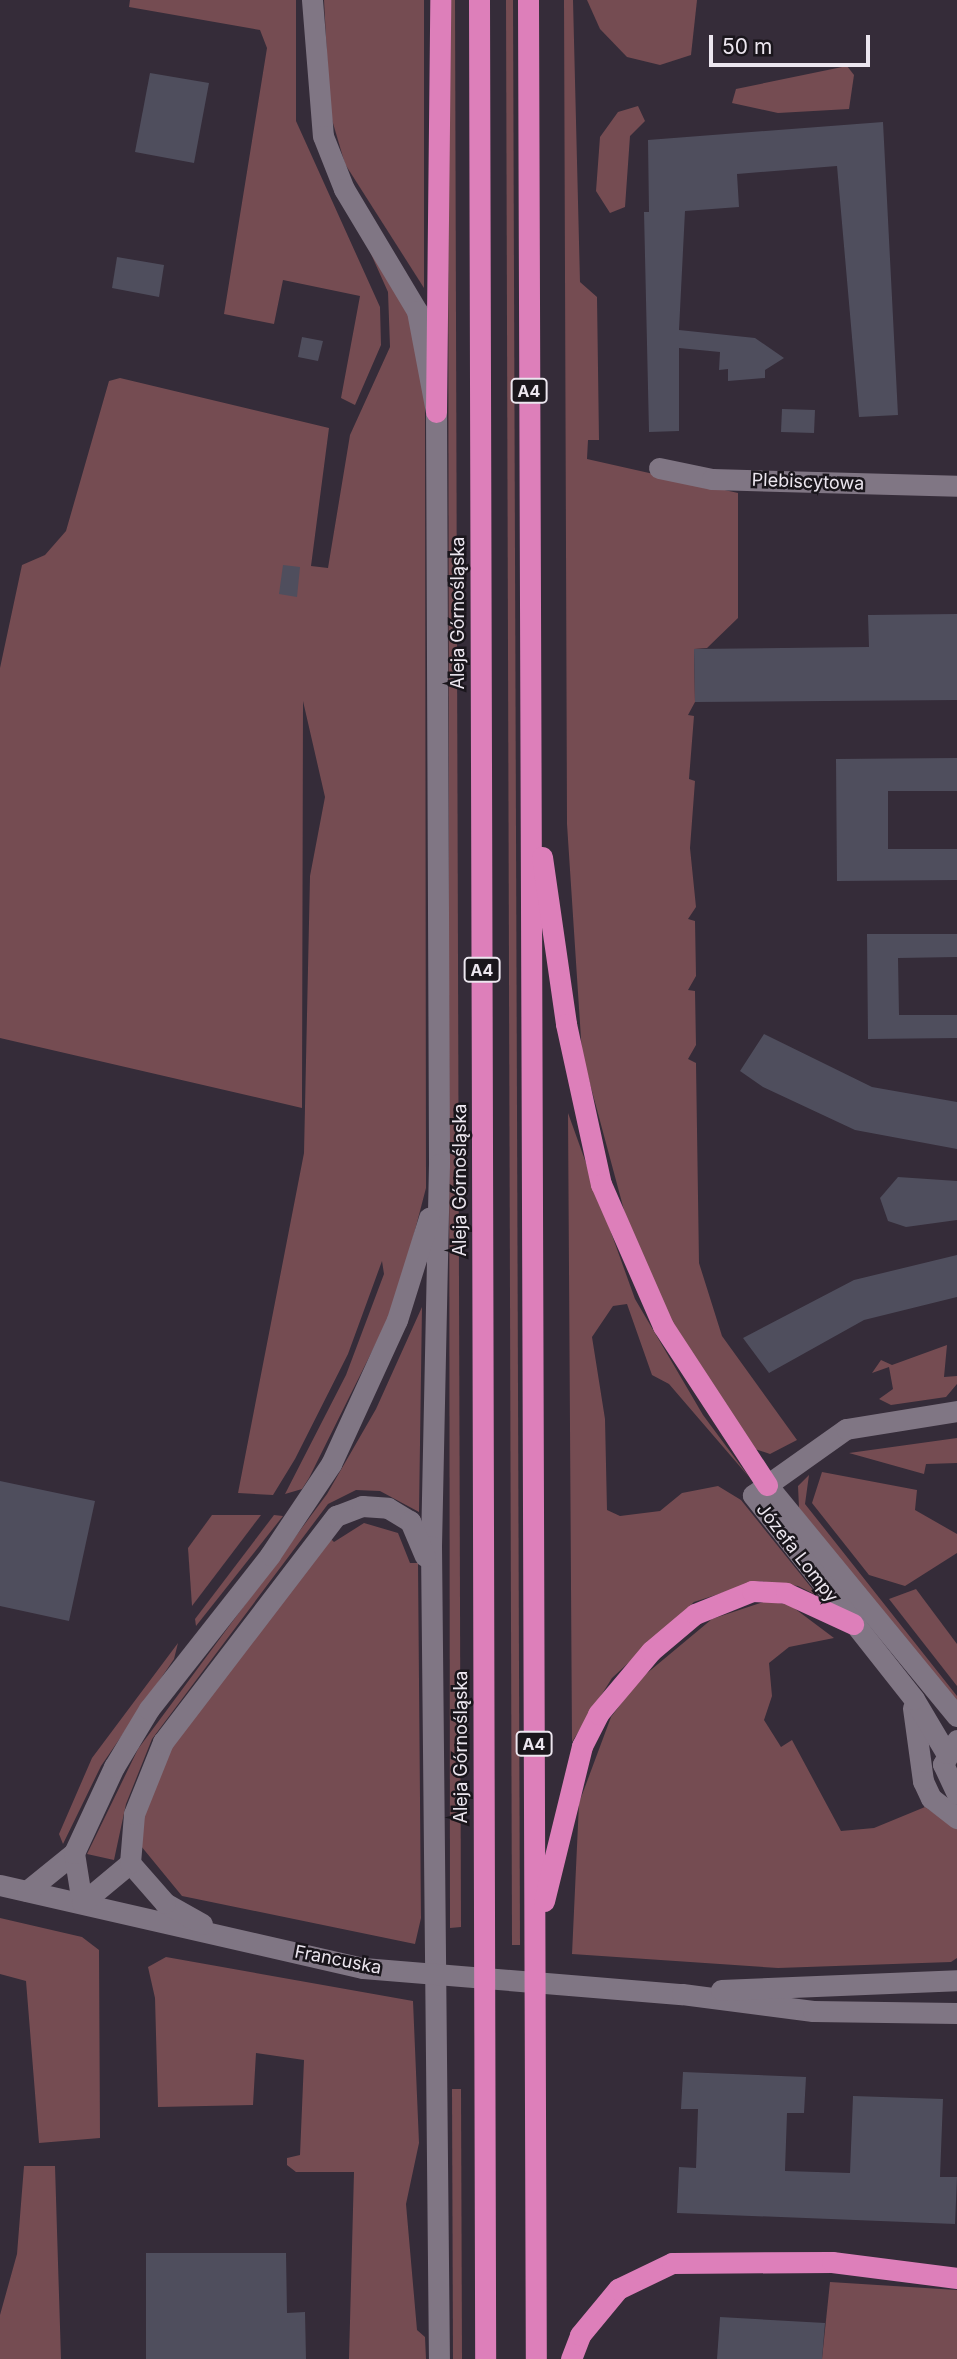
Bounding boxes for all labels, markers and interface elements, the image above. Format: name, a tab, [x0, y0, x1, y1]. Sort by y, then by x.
scale bar	[712, 21, 873, 65]
text: 50 m	[722, 34, 772, 59]
road number: A4	[510, 378, 548, 404]
street label: Plebiscytowa	[751, 469, 865, 495]
street label: Aleja Górnośląska	[447, 537, 469, 689]
road number: A4	[463, 958, 501, 982]
street label: Aleja Górnośląska	[449, 1104, 471, 1256]
street label: Józefa Lompy	[752, 1499, 842, 1607]
street label: Aleja Górnośląska	[450, 1671, 472, 1823]
road number: A4	[515, 1732, 553, 1756]
street label: Francuska	[293, 1941, 383, 1979]

